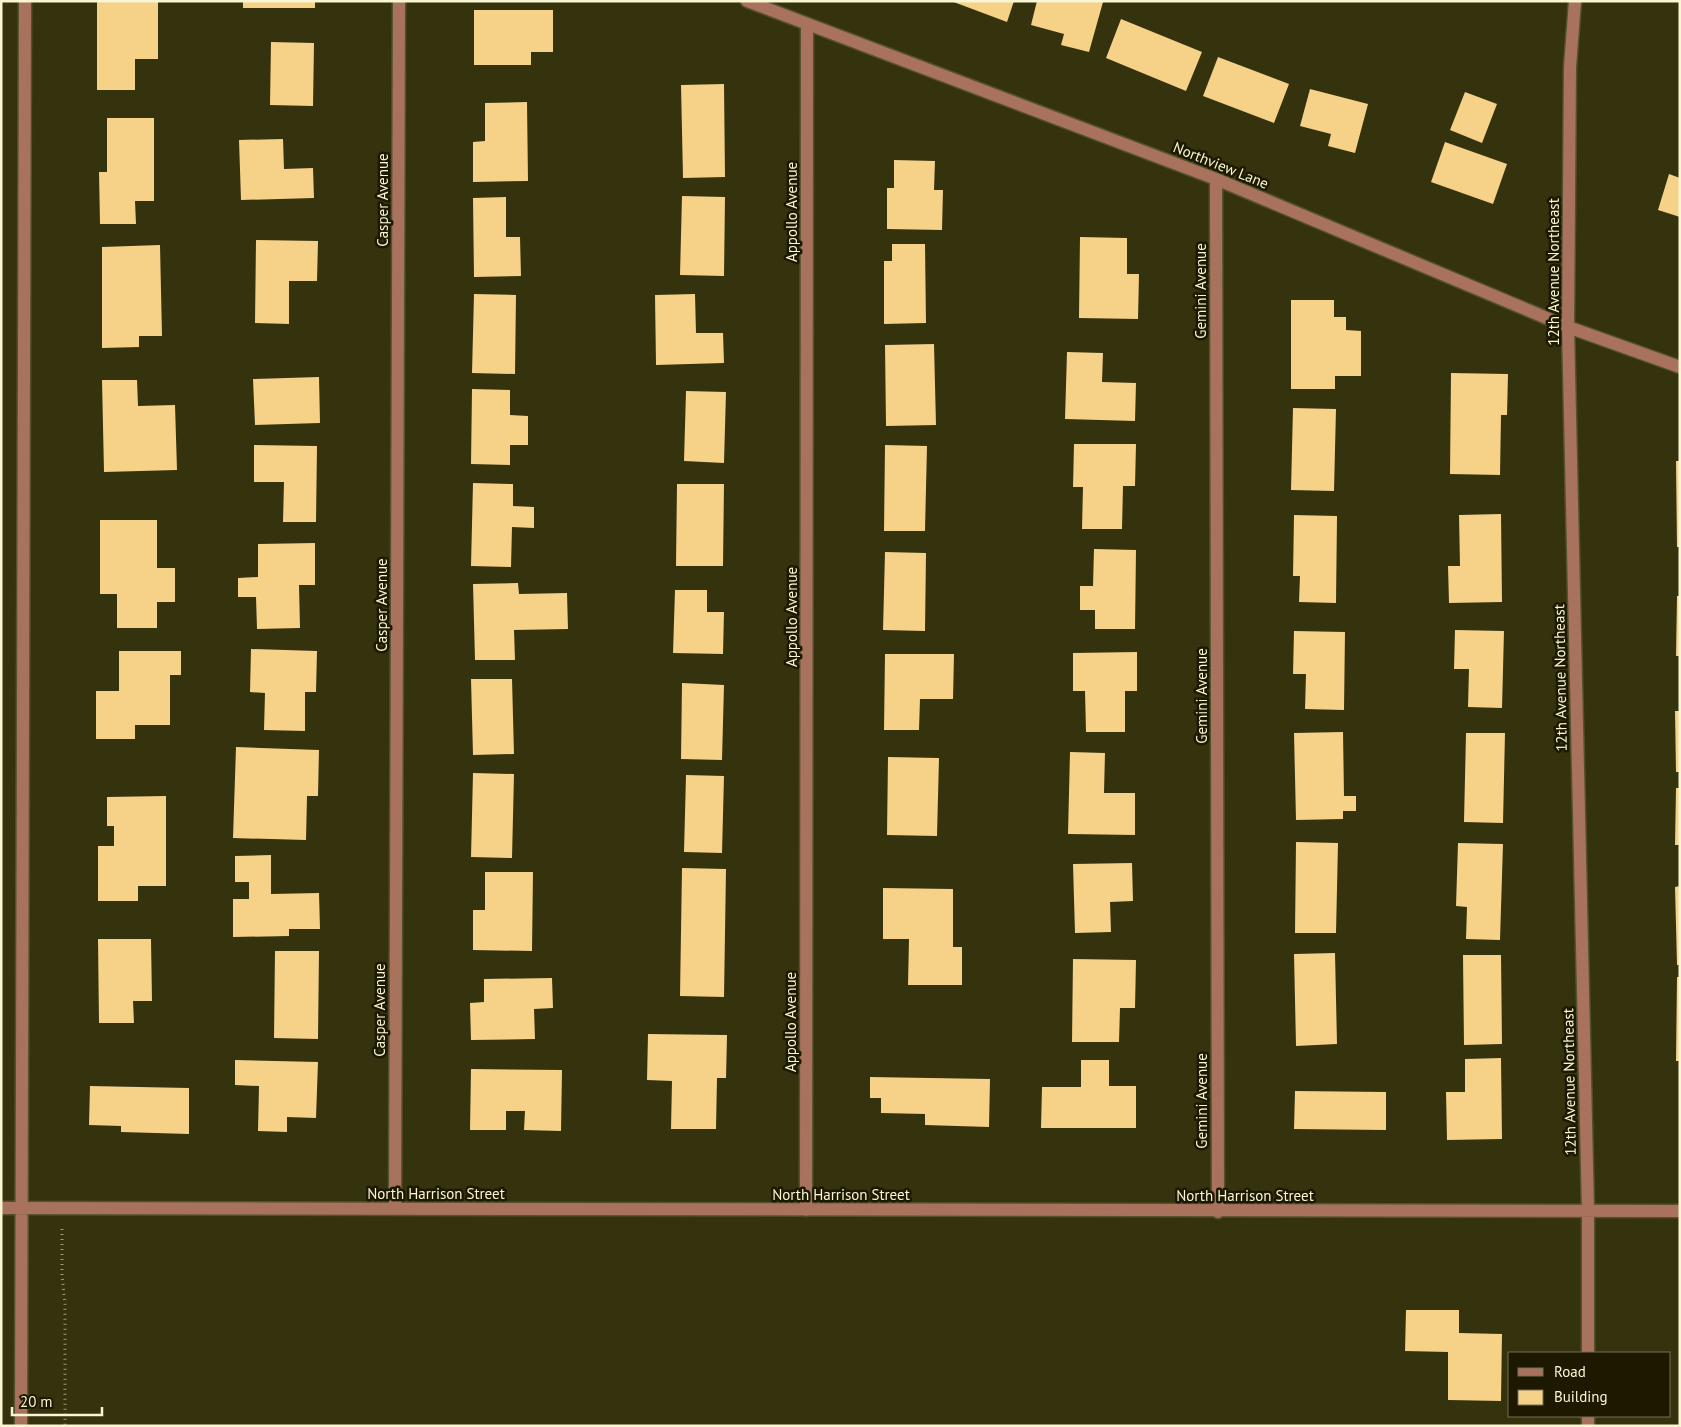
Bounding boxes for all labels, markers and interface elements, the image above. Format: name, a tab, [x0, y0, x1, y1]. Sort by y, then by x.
street label: Northview Lane	[1171, 137, 1271, 193]
street label: Casper Avenue	[373, 153, 392, 247]
street label: Appollo Avenue	[782, 162, 801, 262]
street label: 12th Avenue Northeast	[1544, 198, 1563, 346]
street label: Gemini Avenue	[1191, 243, 1210, 339]
street label: Casper Avenue	[372, 558, 391, 652]
street label: Appollo Avenue	[782, 567, 801, 667]
street label: 12th Avenue Northeast	[1549, 604, 1571, 752]
street label: Gemini Avenue	[1192, 648, 1211, 744]
street label: Casper Avenue	[370, 963, 389, 1057]
street label: Appollo Avenue	[781, 972, 800, 1072]
street label: 12th Avenue Northeast	[1558, 1008, 1580, 1156]
street label: Gemini Avenue	[1192, 1053, 1211, 1149]
street label: North Harrison Street	[367, 1184, 505, 1203]
street label: North Harrison Street	[772, 1185, 910, 1204]
street label: North Harrison Street	[1176, 1186, 1314, 1205]
legend	[1508, 1352, 1671, 1417]
text: Road	[1554, 1362, 1586, 1381]
scale bar	[12, 1384, 102, 1416]
text: Building	[1554, 1387, 1608, 1406]
text: 20 m	[20, 1392, 53, 1411]

